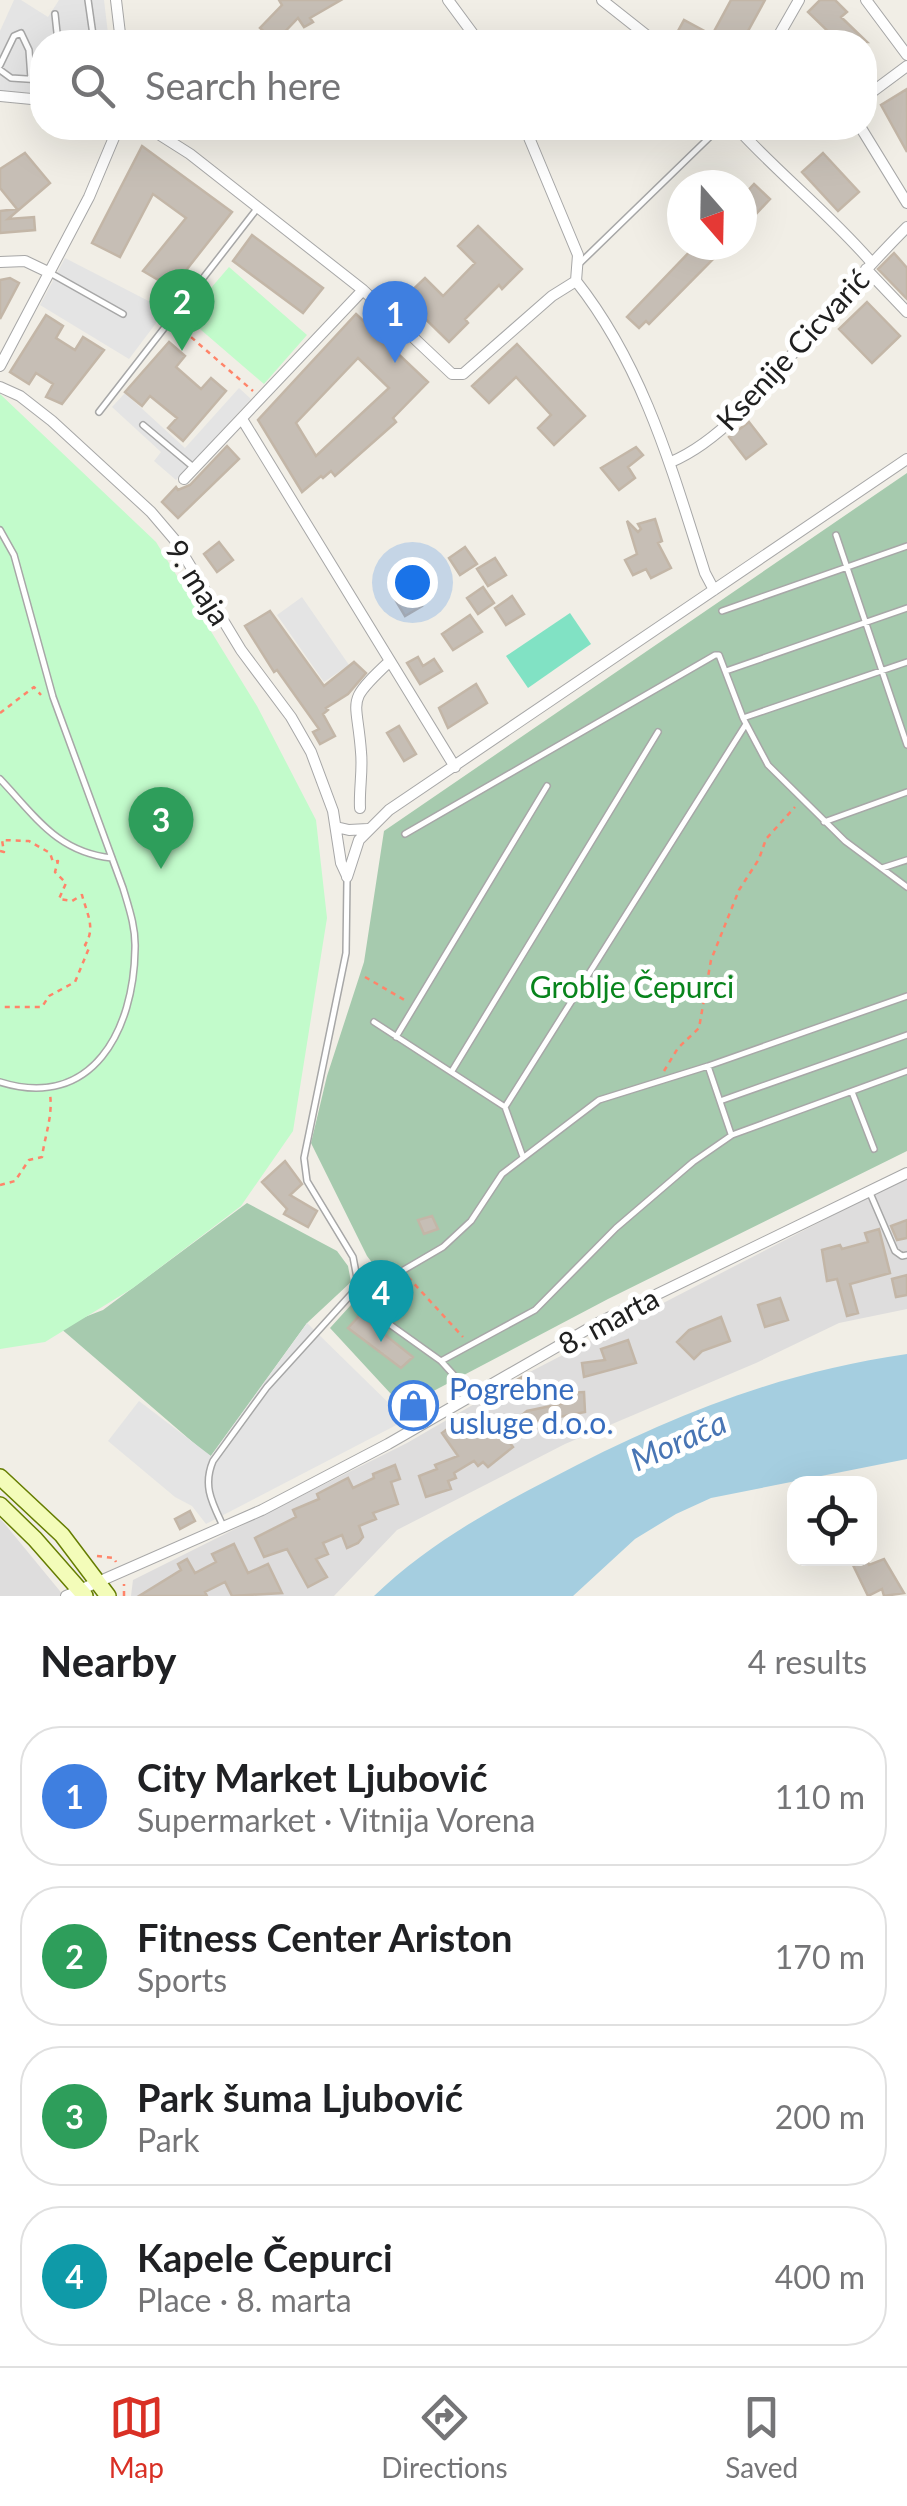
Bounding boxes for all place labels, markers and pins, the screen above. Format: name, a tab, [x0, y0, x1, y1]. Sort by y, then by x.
pin: 2	[150, 268, 214, 351]
pin: 1	[362, 280, 428, 363]
pin: 3	[128, 786, 194, 869]
pin: 4	[348, 1260, 414, 1342]
place label: Pogrebne usluge d.o.o.	[449, 1370, 613, 1440]
shop icon: Pogrebne usluge d.o.o.	[388, 1379, 440, 1431]

